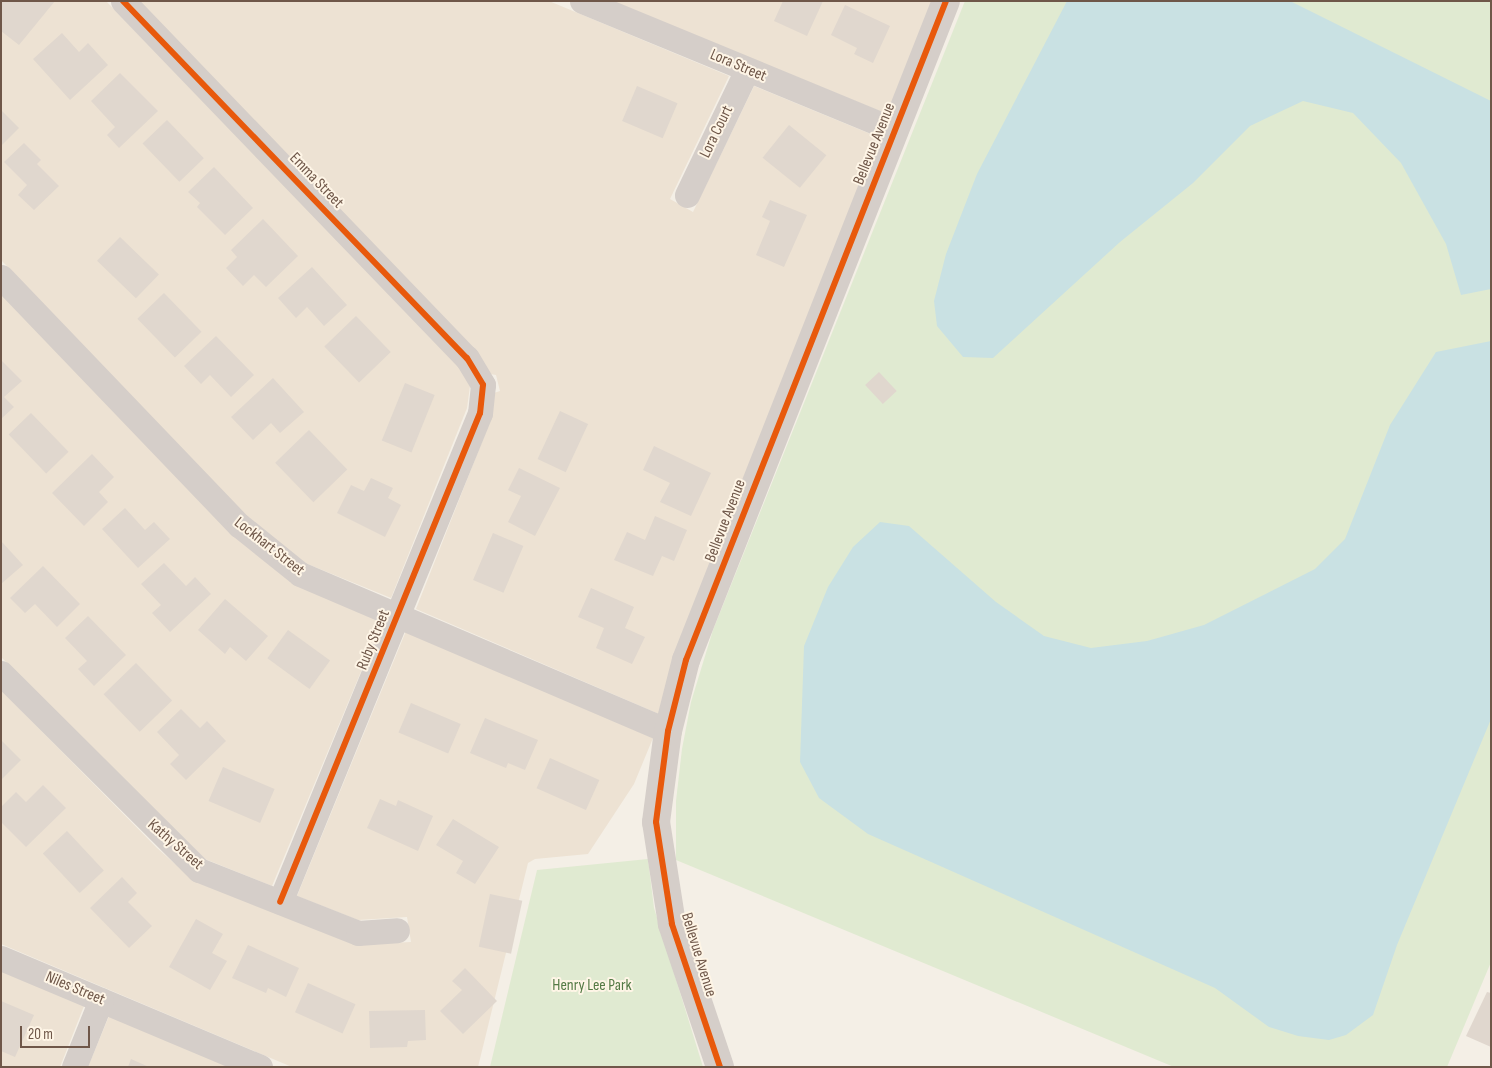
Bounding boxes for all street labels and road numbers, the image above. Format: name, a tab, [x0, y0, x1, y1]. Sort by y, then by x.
street label: Lora Street	[707, 46, 769, 86]
street label: Bellevue Avenue	[850, 100, 900, 188]
street label: Lora Court	[696, 103, 738, 161]
street label: Emma Street	[285, 149, 347, 213]
street label: Bellevue Avenue	[701, 477, 751, 565]
street label: Lockhart Street	[230, 514, 308, 580]
street label: Ruby Street	[353, 607, 395, 673]
street label: Kathy Street	[143, 816, 207, 874]
street label: Bellevue Avenue	[676, 911, 720, 999]
street label: Niles Street	[42, 968, 108, 1010]

